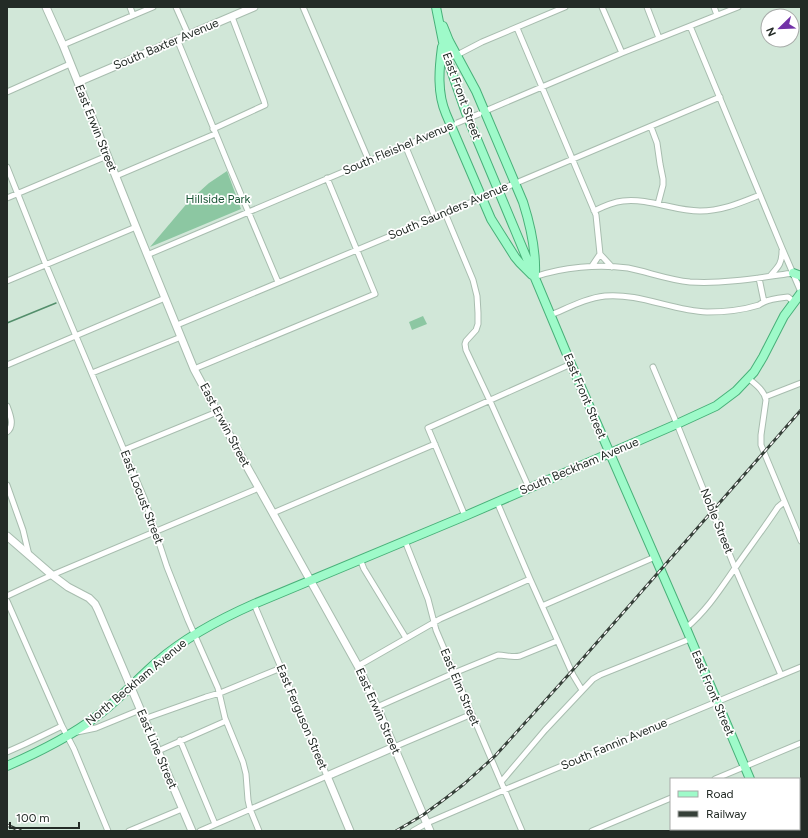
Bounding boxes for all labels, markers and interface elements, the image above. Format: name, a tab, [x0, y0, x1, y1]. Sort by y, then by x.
north arrow	[760, 8, 800, 48]
street label: South Baxter Avenue	[111, 15, 221, 73]
text: N	[764, 25, 779, 38]
street label: East Front Street	[440, 51, 484, 142]
street label: East Erwin Street	[72, 82, 120, 174]
street label: South Fleishel Avenue	[341, 118, 456, 178]
street label: South Saunders Avenue	[386, 179, 510, 243]
park label: Hillside Park	[186, 192, 251, 206]
street label: East Front Street	[561, 351, 610, 441]
street label: East Erwin Street	[197, 381, 253, 470]
street label: South Beckham Avenue	[517, 434, 641, 497]
street label: East Locust Street	[118, 448, 167, 546]
street label: Noble Street	[698, 486, 737, 556]
street label: North Beckham Avenue	[83, 635, 190, 728]
street label: East Elm Street	[437, 646, 483, 728]
street label: East Front Street	[689, 648, 738, 738]
street label: East Ferguson Street	[273, 662, 331, 772]
street label: East Erwin Street	[353, 666, 403, 757]
street label: East Line Street	[134, 707, 180, 791]
street label: South Fannin Avenue	[559, 715, 670, 773]
legend	[670, 778, 800, 830]
text: Road	[706, 787, 734, 801]
scale bar	[10, 804, 79, 830]
text: Railway	[706, 807, 747, 821]
text: 100 m	[16, 811, 50, 825]

